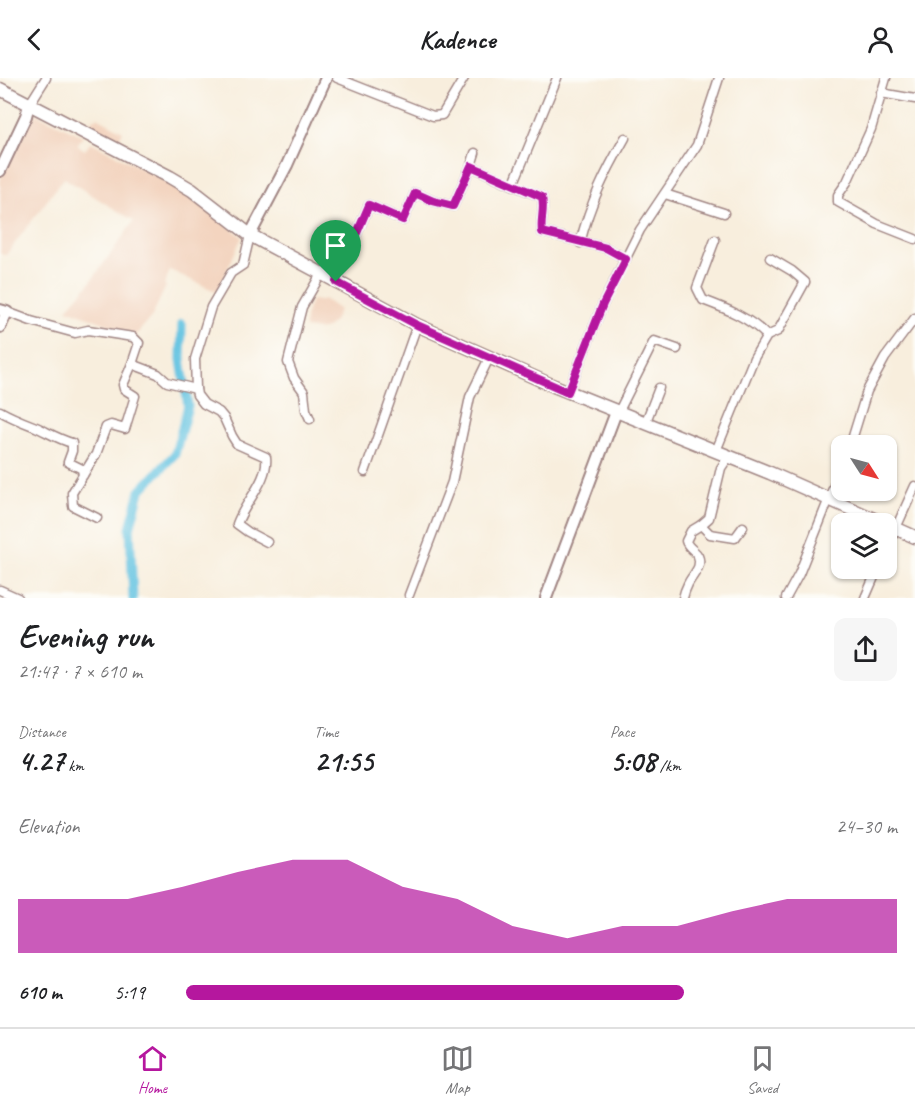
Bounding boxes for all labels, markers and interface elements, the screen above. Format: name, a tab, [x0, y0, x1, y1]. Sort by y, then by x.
text: Kadence	[419, 22, 496, 56]
icon: back	[18, 23, 51, 56]
icon: person	[864, 23, 897, 56]
pin	[310, 220, 361, 282]
icon: arrive	[319, 229, 352, 262]
north arrow	[831, 435, 897, 501]
map controls	[831, 435, 897, 579]
button: layers	[831, 513, 897, 579]
text: Evening run	[18, 615, 153, 657]
button: share	[834, 618, 897, 681]
text: 21:47 · 7 × 610 m	[18, 659, 142, 684]
text: Distance	[18, 722, 66, 742]
text: Time	[314, 722, 338, 742]
text: Pace	[610, 722, 635, 742]
text: 4.27	[18, 742, 64, 780]
text: 21:55	[314, 742, 373, 780]
text: 5:08	[610, 742, 656, 780]
text: km	[64, 756, 84, 776]
text: /km	[656, 756, 681, 776]
text: Elevation	[18, 814, 80, 839]
text: 24–30 m	[836, 814, 897, 839]
text: 610 m	[18, 980, 62, 1005]
text: 5:19	[114, 980, 145, 1005]
tab: Home	[136, 1042, 169, 1098]
tab: Map	[441, 1042, 474, 1098]
tab: Saved	[746, 1042, 779, 1098]

